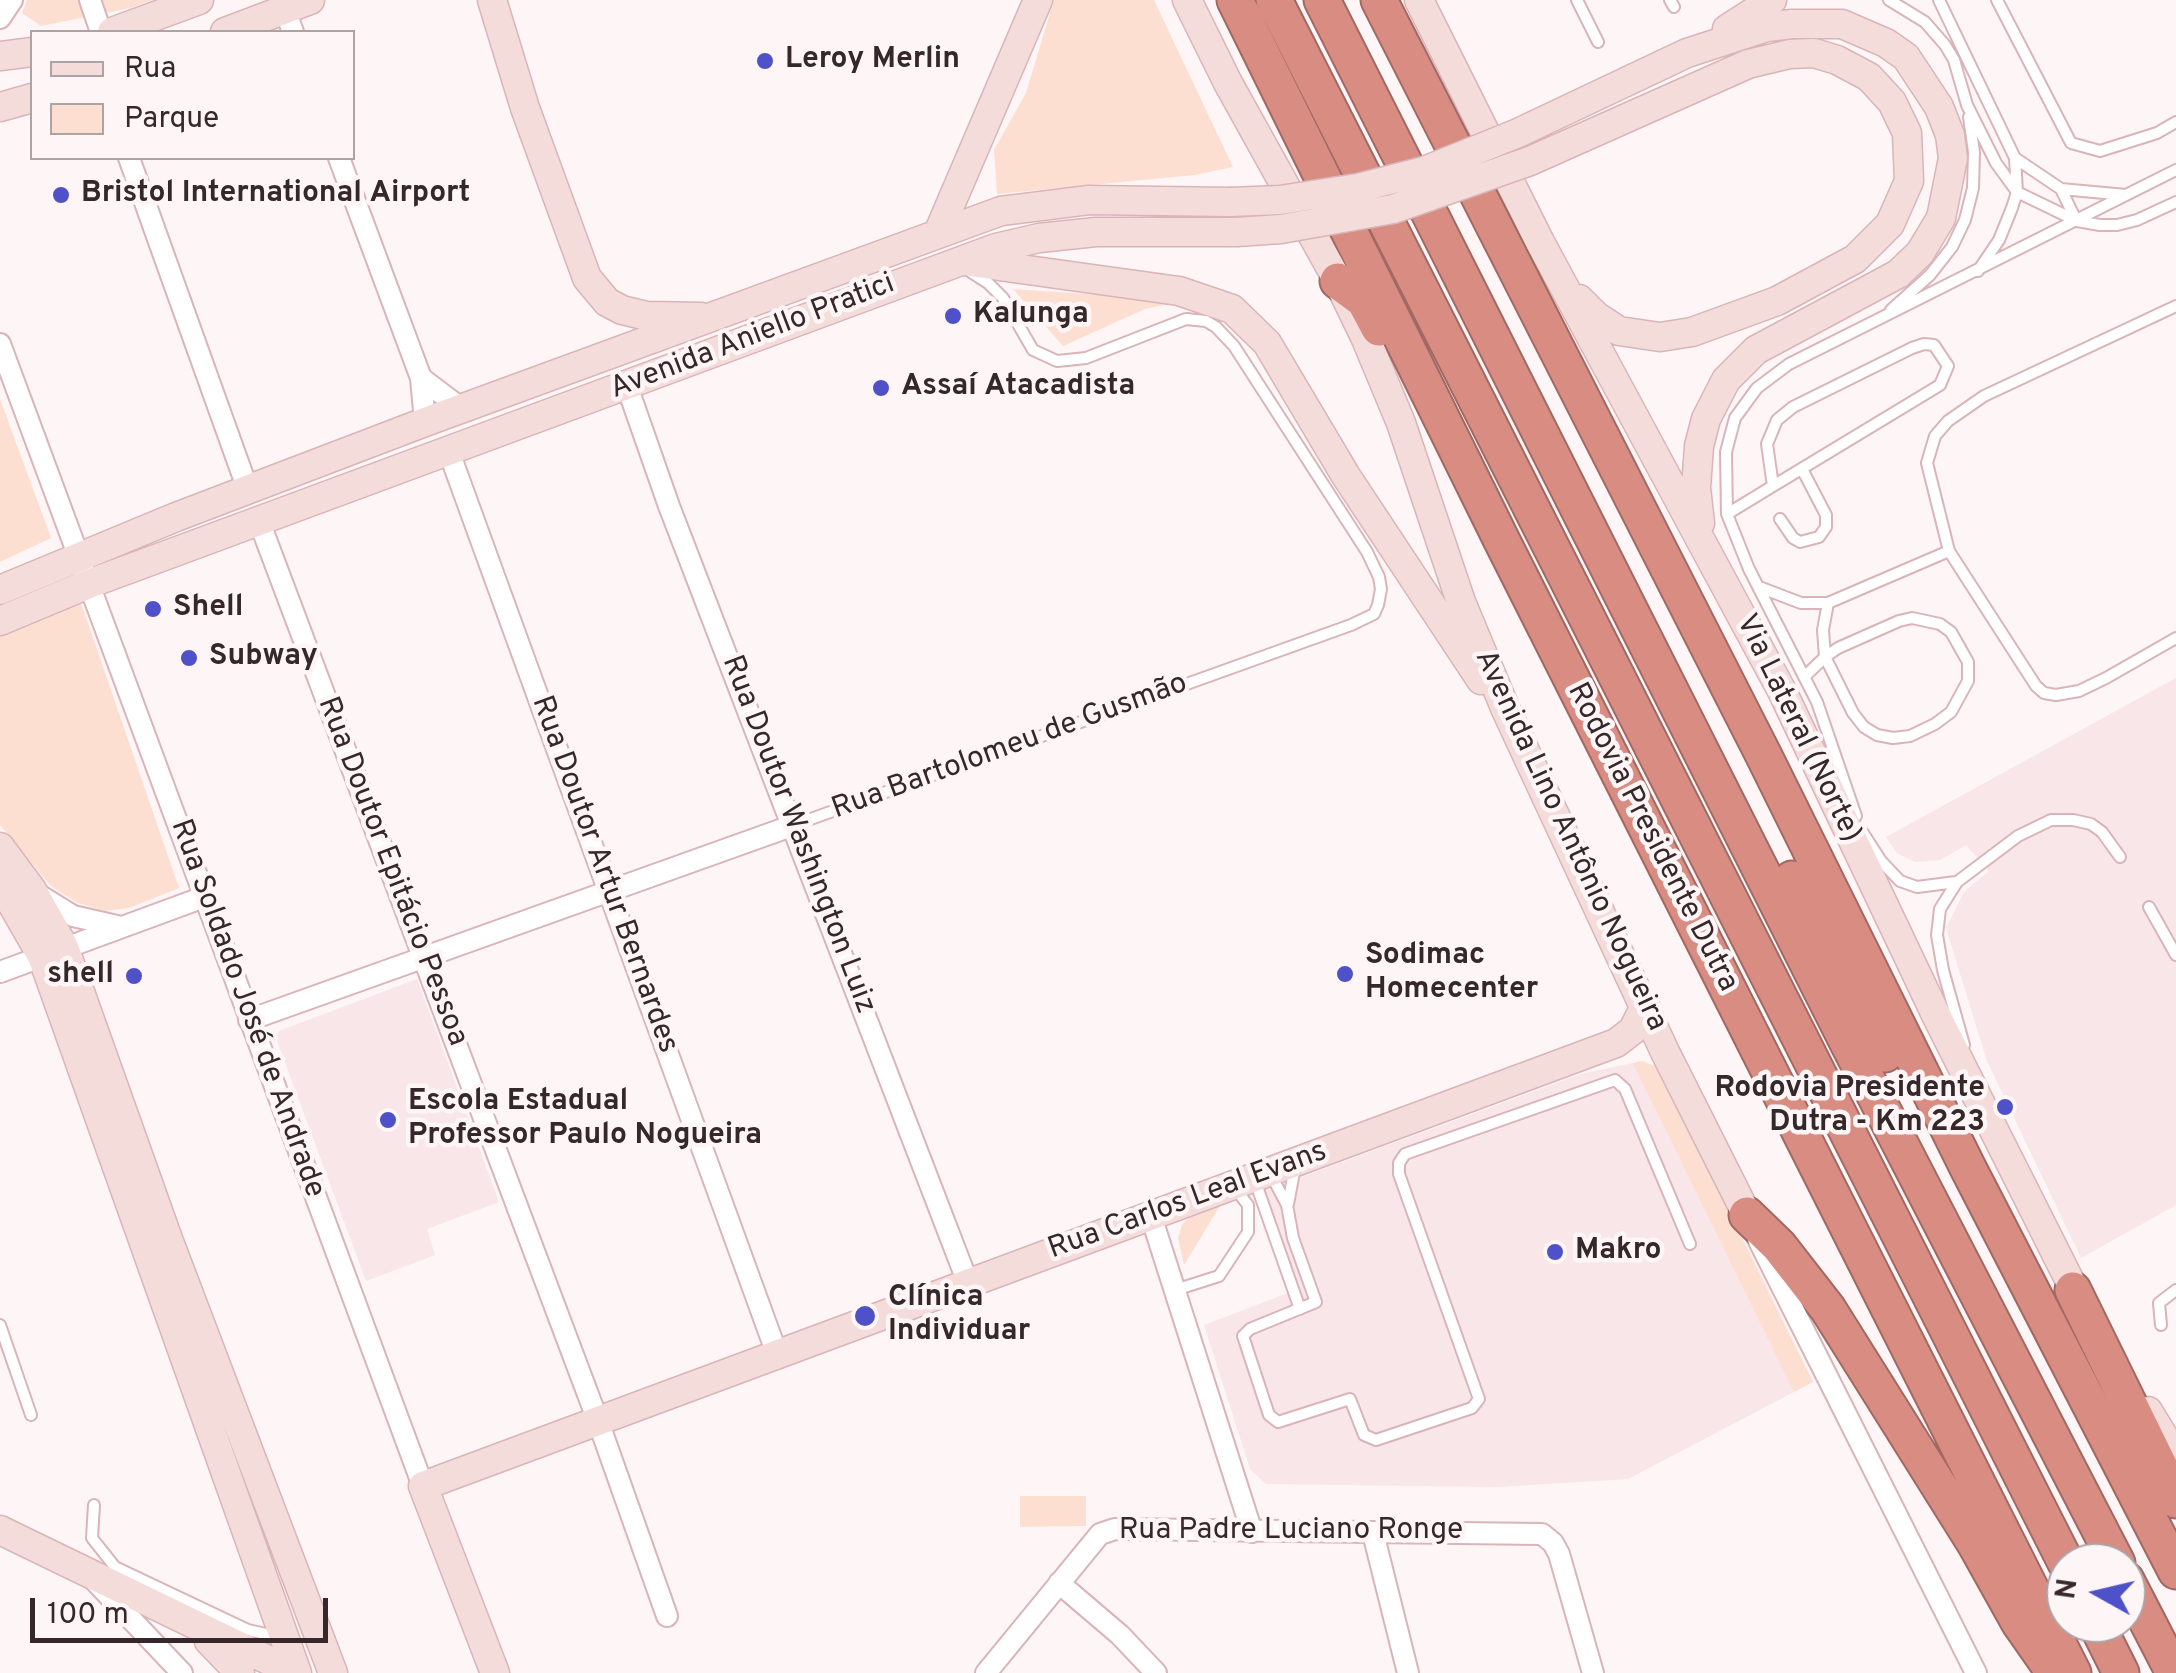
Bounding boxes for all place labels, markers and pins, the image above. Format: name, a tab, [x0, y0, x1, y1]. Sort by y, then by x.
place label: Leroy Merlin	[785, 43, 960, 79]
marker: Leroy Merlin	[754, 50, 776, 72]
place label: Bristol International Airport	[81, 177, 470, 213]
marker: Bristol International Airport	[50, 184, 72, 206]
place label: Kalunga	[973, 298, 1089, 334]
marker: Kalunga	[942, 305, 964, 327]
place label: Assaí Atacadista	[901, 370, 1135, 406]
marker: Assaí Atacadista	[870, 377, 892, 399]
place label: Shell	[173, 591, 243, 627]
marker: Shell	[142, 598, 164, 620]
place label: Subway	[209, 640, 318, 676]
marker: Subway	[178, 647, 200, 669]
place label: Sodimac Homecenter	[1365, 939, 1538, 1010]
place label: shell	[47, 958, 114, 994]
marker: Sodimac Homecenter	[1334, 963, 1356, 985]
marker: shell	[123, 965, 145, 987]
place label: Rodovia Presidente Dutra - Km 223	[1714, 1072, 1985, 1142]
place label: Escola Estadual Professor Paulo Nogueira	[408, 1085, 762, 1156]
marker: Rodovia Presidente Dutra - Km 223	[1994, 1096, 2016, 1118]
marker: Escola Estadual Professor Paulo Nogueira	[377, 1109, 399, 1131]
place label: Makro	[1575, 1234, 1662, 1270]
marker: Makro	[1544, 1241, 1566, 1263]
place label: Clínica Individuar	[888, 1281, 1030, 1352]
marker: Clínica Individuar	[852, 1303, 878, 1329]

